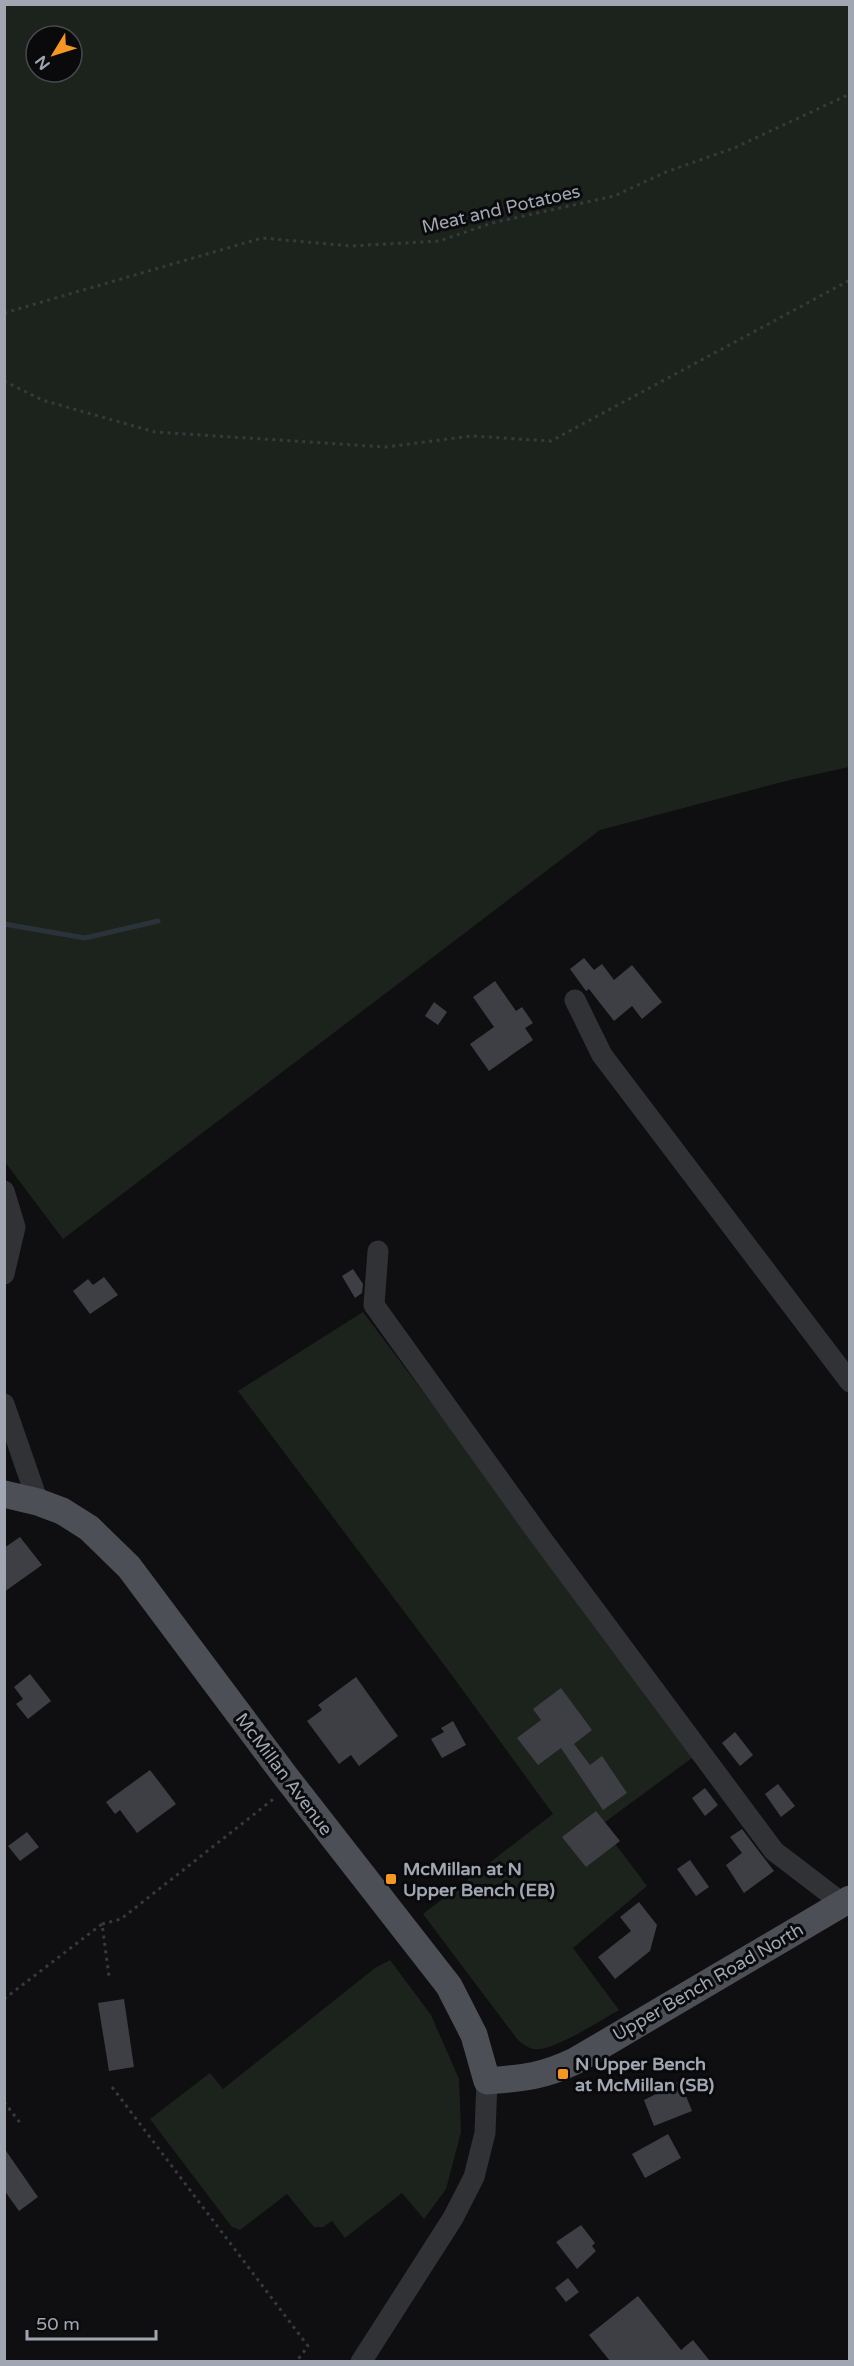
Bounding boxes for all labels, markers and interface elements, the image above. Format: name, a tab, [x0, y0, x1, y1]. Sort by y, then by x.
north arrow	[24, 24, 84, 84]
text: N	[31, 51, 55, 74]
street label: Meat and Potatoes	[420, 180, 582, 238]
street label: McMillan Avenue	[231, 1708, 337, 1840]
place label: McMillan at N Upper Bench (EB)	[403, 1858, 555, 1901]
marker: McMillan at N Upper Bench (EB)	[384, 1872, 398, 1886]
street label: Upper Bench Road North	[609, 1918, 807, 2046]
place label: N Upper Bench at McMillan (SB)	[575, 2053, 714, 2096]
marker: N Upper Bench at McMillan (SB)	[556, 2067, 570, 2081]
scale bar	[27, 2303, 156, 2341]
text: 50 m	[36, 2313, 80, 2335]

